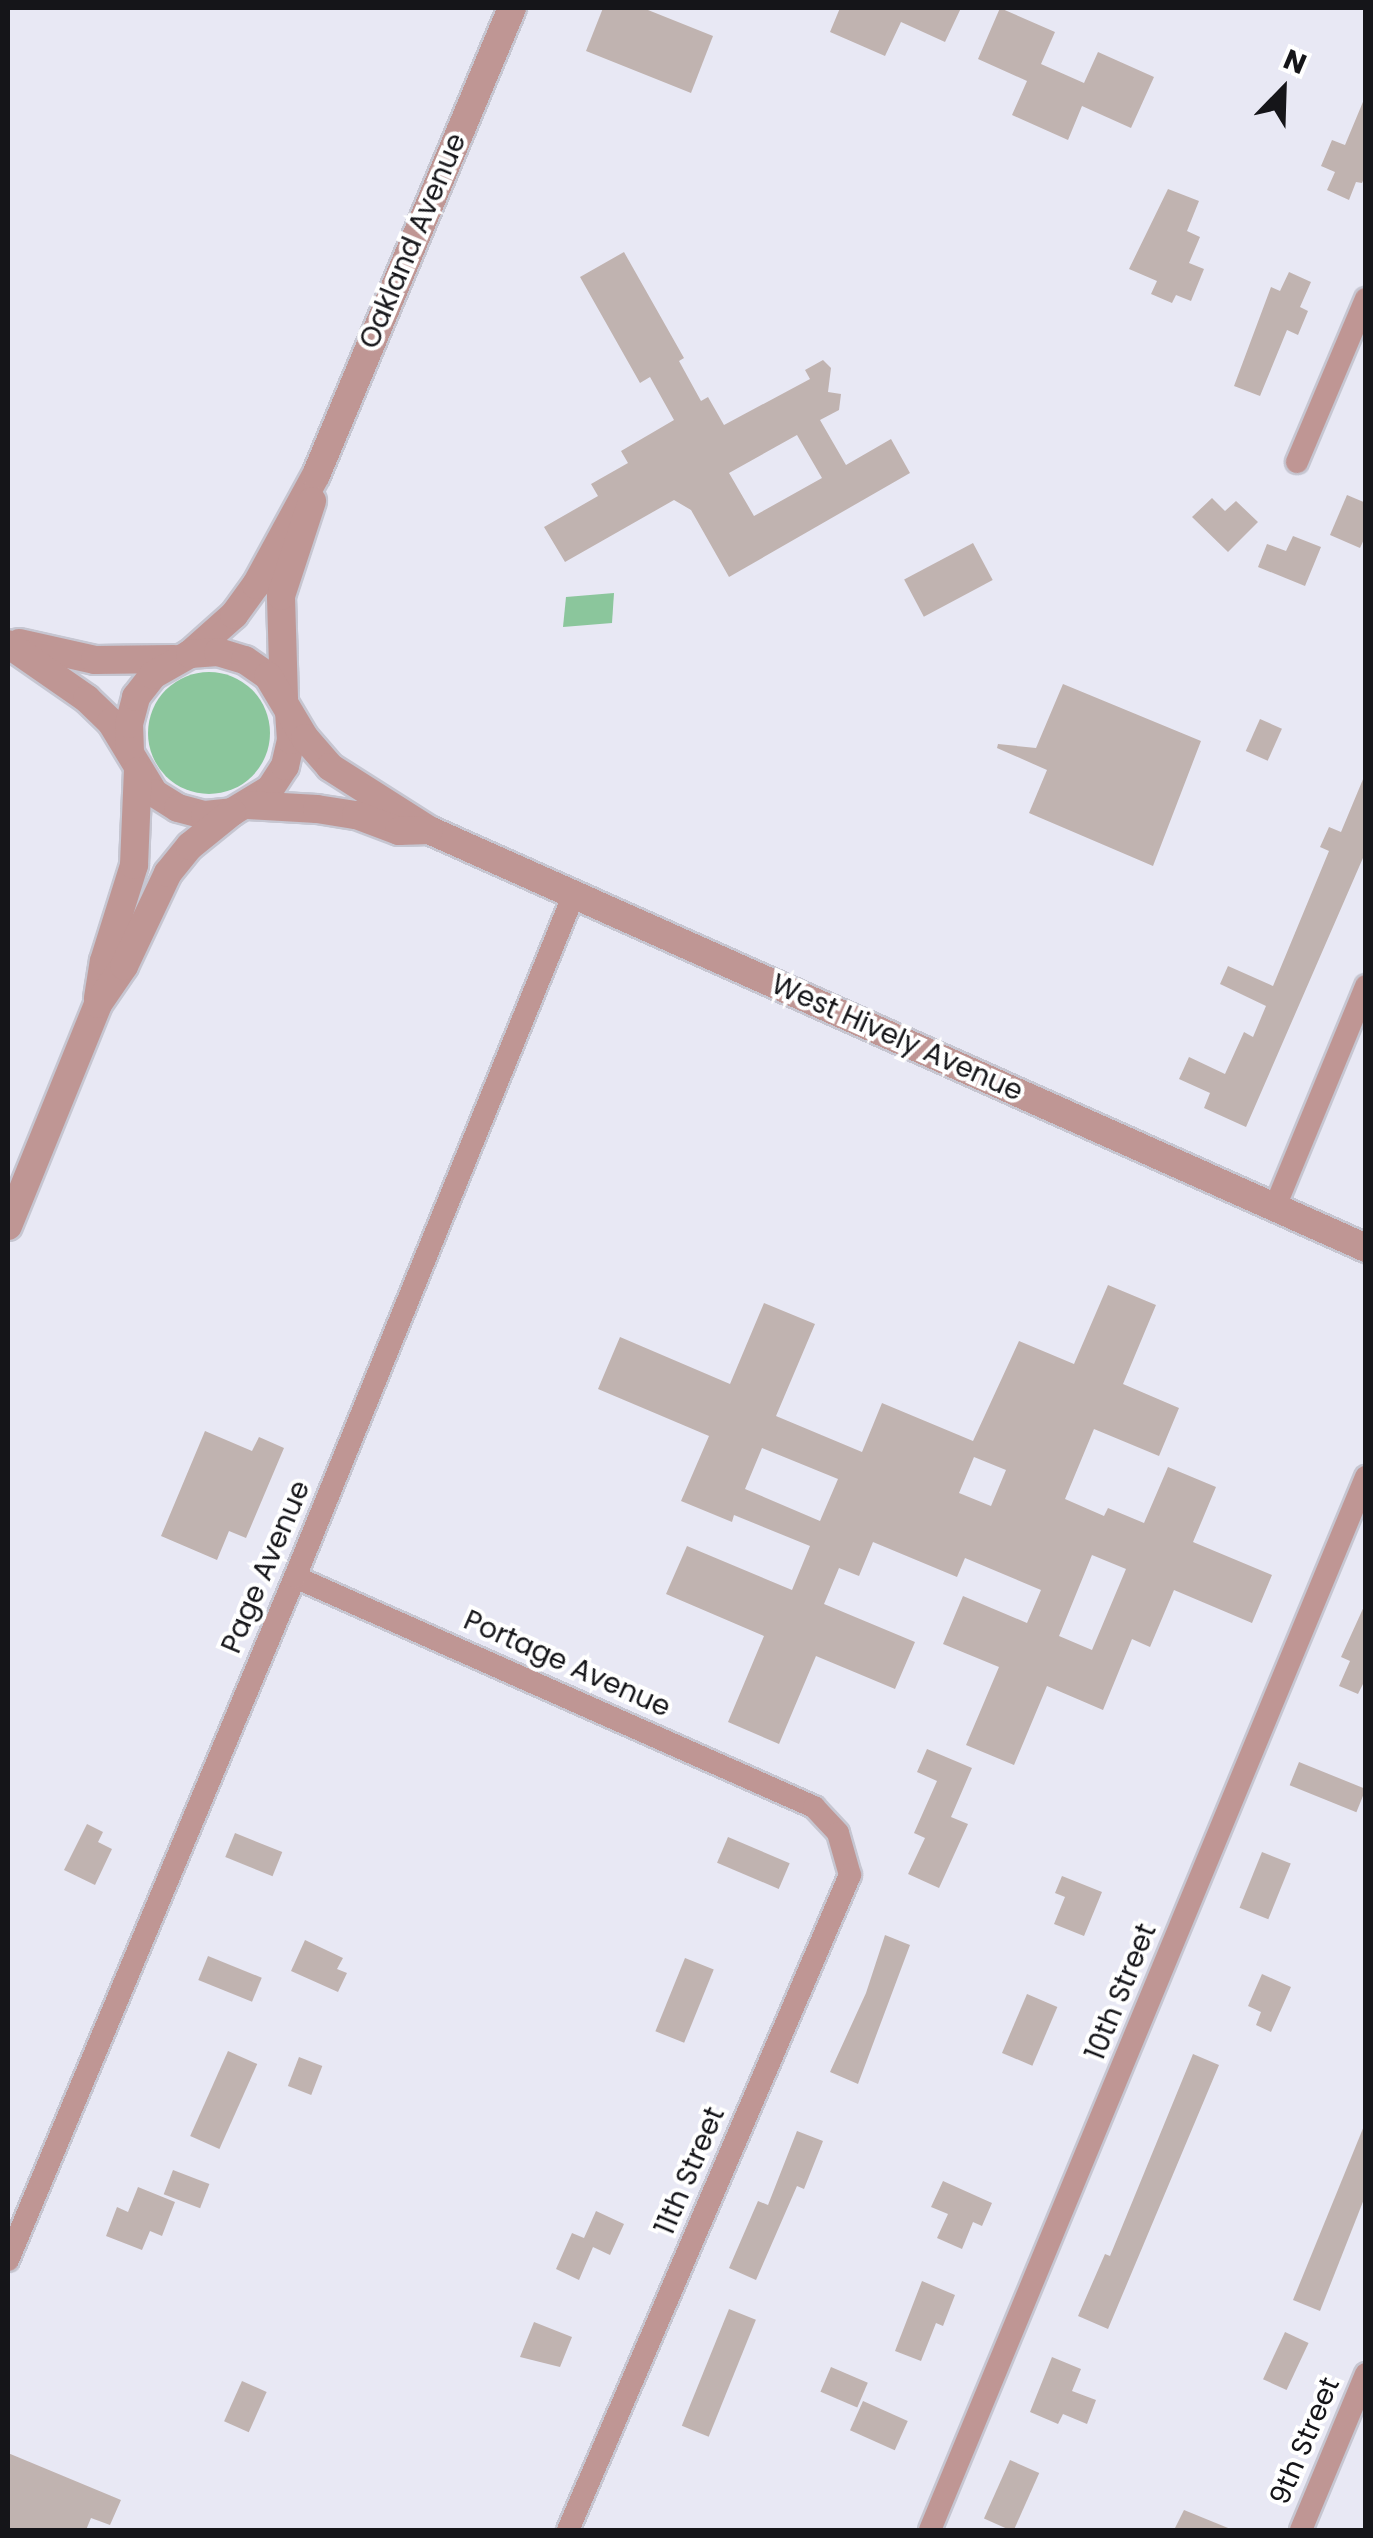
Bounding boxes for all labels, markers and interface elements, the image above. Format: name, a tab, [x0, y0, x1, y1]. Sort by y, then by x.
north arrow	[1233, 40, 1333, 140]
text: N	[1278, 40, 1312, 84]
street label: Oakland Avenue	[352, 128, 474, 354]
street label: West Hively Avenue	[766, 967, 1028, 1109]
street label: Page Avenue	[215, 1476, 317, 1658]
street label: Portage Avenue	[458, 1603, 676, 1725]
street label: 10th Street	[1078, 1919, 1164, 2065]
street label: 11th Street	[648, 2102, 732, 2240]
street label: 9th Street	[1263, 2372, 1347, 2510]

